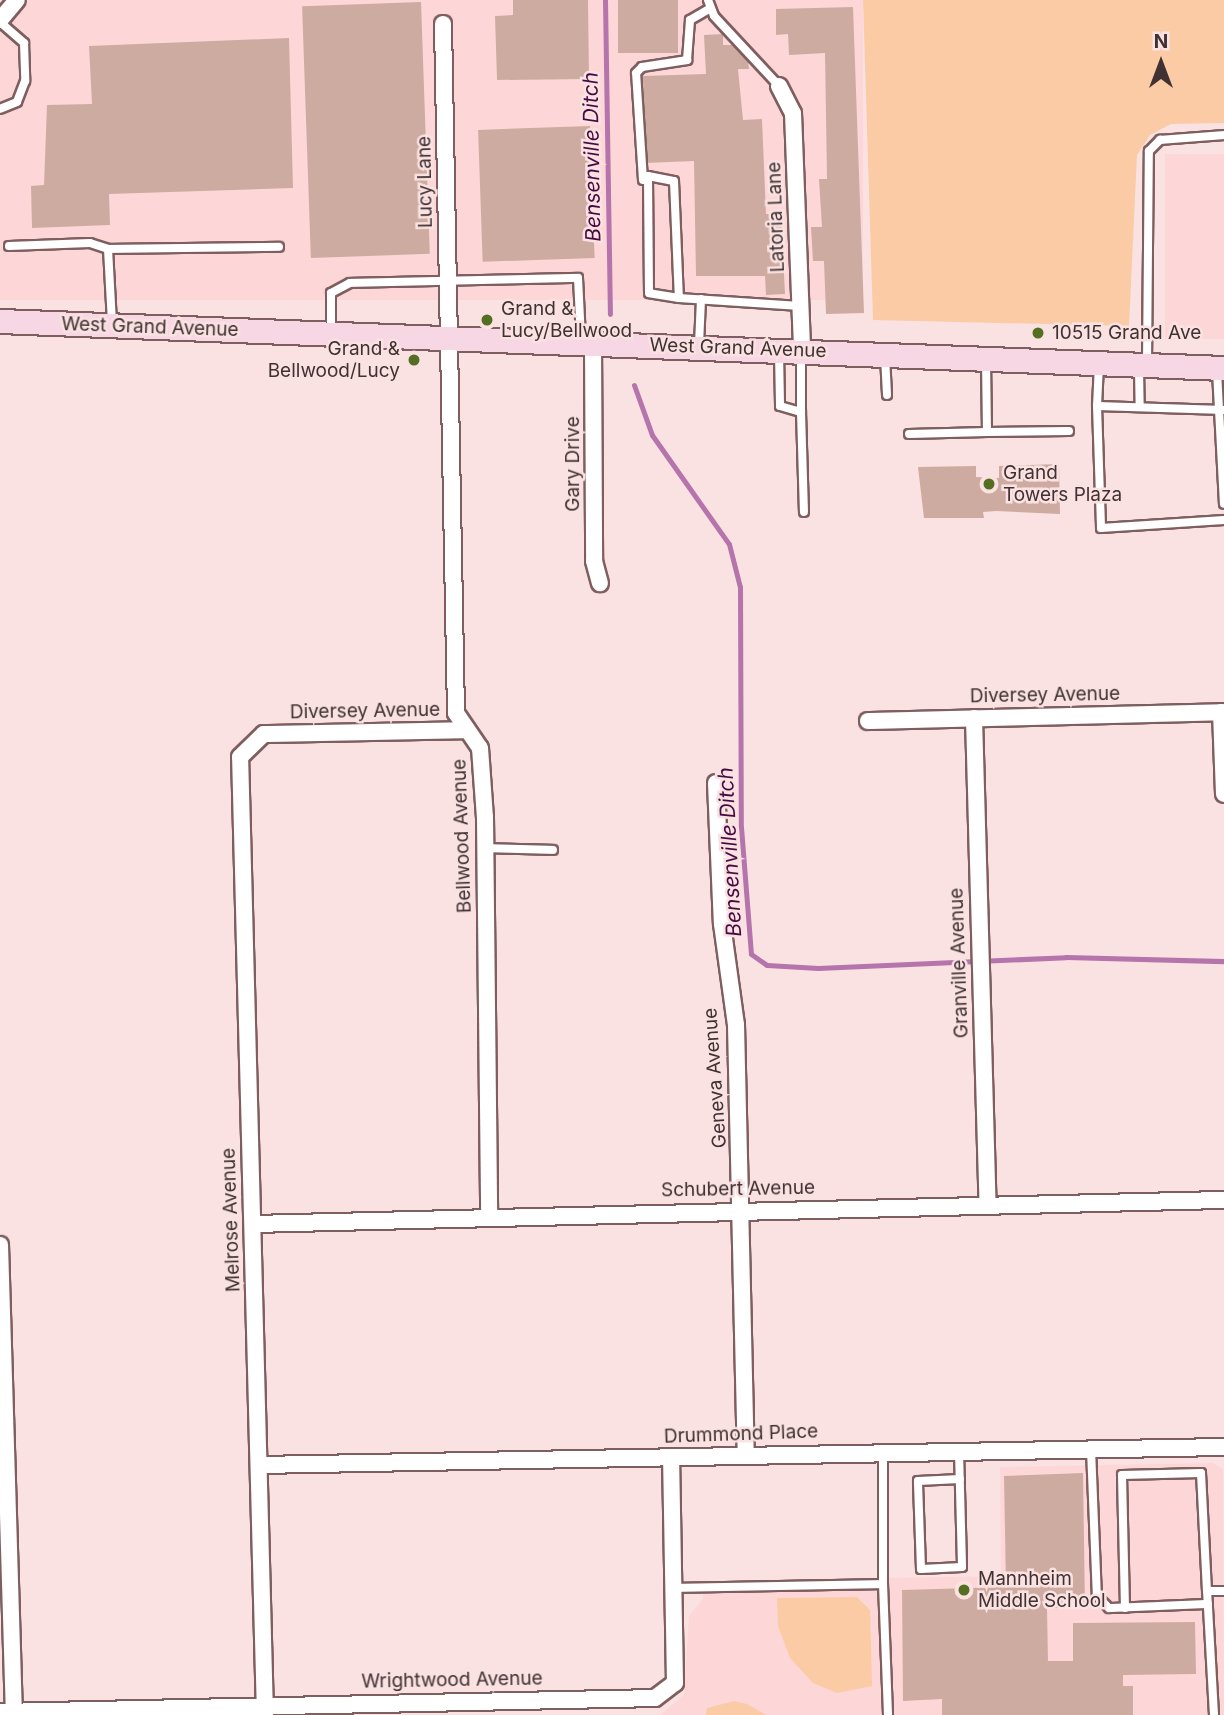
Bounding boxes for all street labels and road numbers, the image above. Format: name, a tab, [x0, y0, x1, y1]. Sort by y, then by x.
street label: Lucy Lane	[413, 136, 437, 228]
street label: Latoria Lane	[763, 161, 789, 273]
street label: West Grand Avenue	[61, 313, 239, 341]
street label: West Grand Avenue	[649, 334, 827, 362]
street label: Gary Drive	[562, 416, 584, 512]
street label: Diversey Avenue	[970, 682, 1120, 708]
street label: Diversey Avenue	[290, 698, 440, 724]
street label: Bellwood Avenue	[448, 758, 476, 914]
street label: Granville Avenue	[945, 887, 973, 1039]
street label: Geneva Avenue	[699, 1007, 731, 1149]
street label: Melrose Avenue	[217, 1148, 245, 1292]
street label: Schubert Avenue	[661, 1176, 815, 1202]
street label: Drummond Place	[663, 1420, 819, 1448]
street label: Wrightwood Avenue	[361, 1667, 543, 1693]

